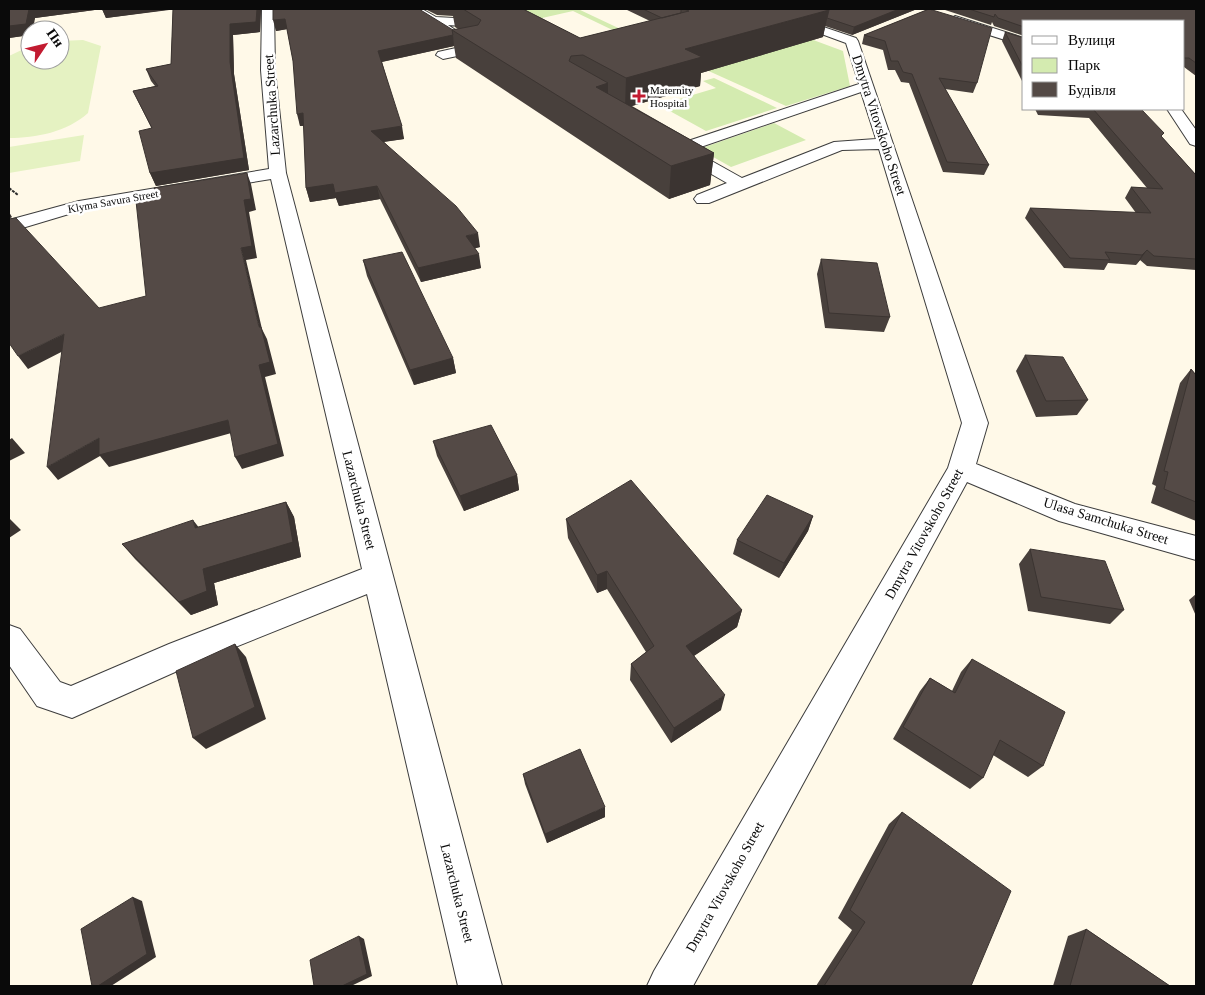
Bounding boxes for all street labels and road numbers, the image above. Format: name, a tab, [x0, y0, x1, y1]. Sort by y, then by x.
street label: Dmytra Vitovskoho Street	[849, 53, 909, 197]
street label: Lazarchuka Street	[261, 54, 283, 156]
street label: Klyma Savura Street	[67, 187, 159, 215]
street label: Lazarchuka Street	[339, 449, 379, 551]
street label: Dmytra Vitovskoho Street	[882, 466, 966, 602]
street label: Ulasa Samchuka Street	[1042, 495, 1170, 547]
street label: Dmytra Vitovskoho Street	[683, 819, 767, 955]
street label: Lazarchuka Street	[437, 842, 477, 944]

